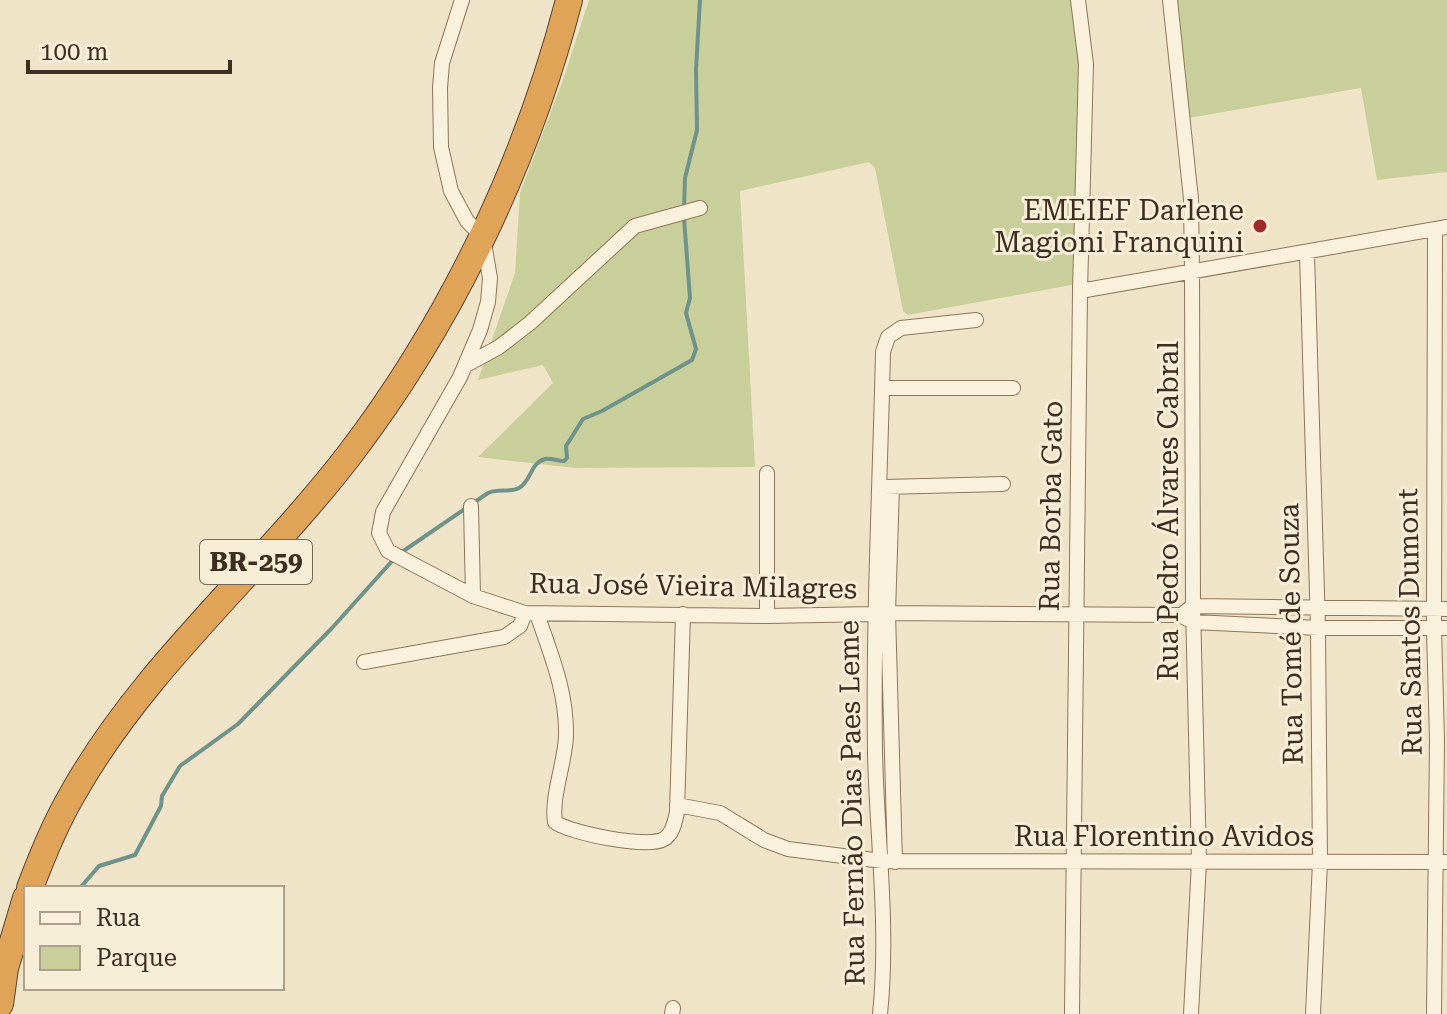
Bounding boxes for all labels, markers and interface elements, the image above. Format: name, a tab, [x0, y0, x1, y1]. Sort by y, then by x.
scale bar	[28, 24, 230, 74]
text: 100 m	[40, 38, 108, 66]
place label: EMEIEF Darlene Magioni Franquini	[994, 194, 1244, 259]
marker: EMEIEF Darlene Magioni Franquini	[1251, 217, 1269, 235]
street label: Rua Pedro Álvares Cabral	[1151, 341, 1185, 681]
street label: Rua Borba Gato	[1033, 400, 1069, 612]
street label: Rua Santos Dumont	[1391, 488, 1429, 756]
street label: Rua Tomé de Souza	[1272, 503, 1310, 765]
road number: BR-259	[200, 540, 312, 584]
street label: Rua José Vieira Milagres	[529, 567, 857, 605]
street label: Rua Fernão Dias Paes Leme	[832, 620, 872, 986]
street label: Rua Florentino Avidos	[1014, 820, 1314, 853]
legend	[24, 886, 284, 990]
text: Rua	[96, 904, 140, 932]
text: Parque	[96, 944, 177, 972]

